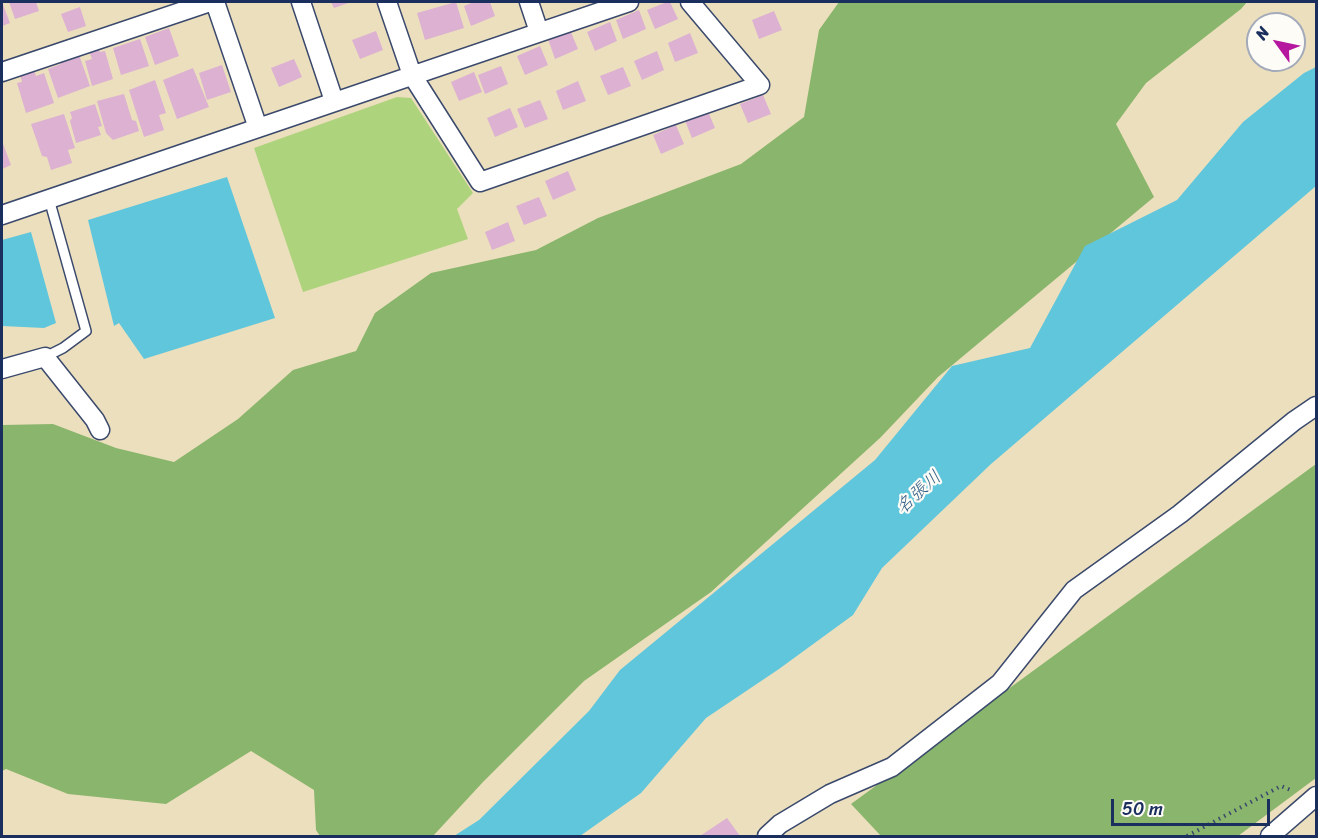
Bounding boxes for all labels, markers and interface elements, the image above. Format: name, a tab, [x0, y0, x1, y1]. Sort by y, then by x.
north arrow	[1246, 12, 1306, 72]
text: N	[1247, 20, 1277, 46]
water label: 名張川	[892, 467, 946, 519]
scale bar	[1114, 787, 1273, 825]
text: 50 m	[1122, 793, 1163, 825]

